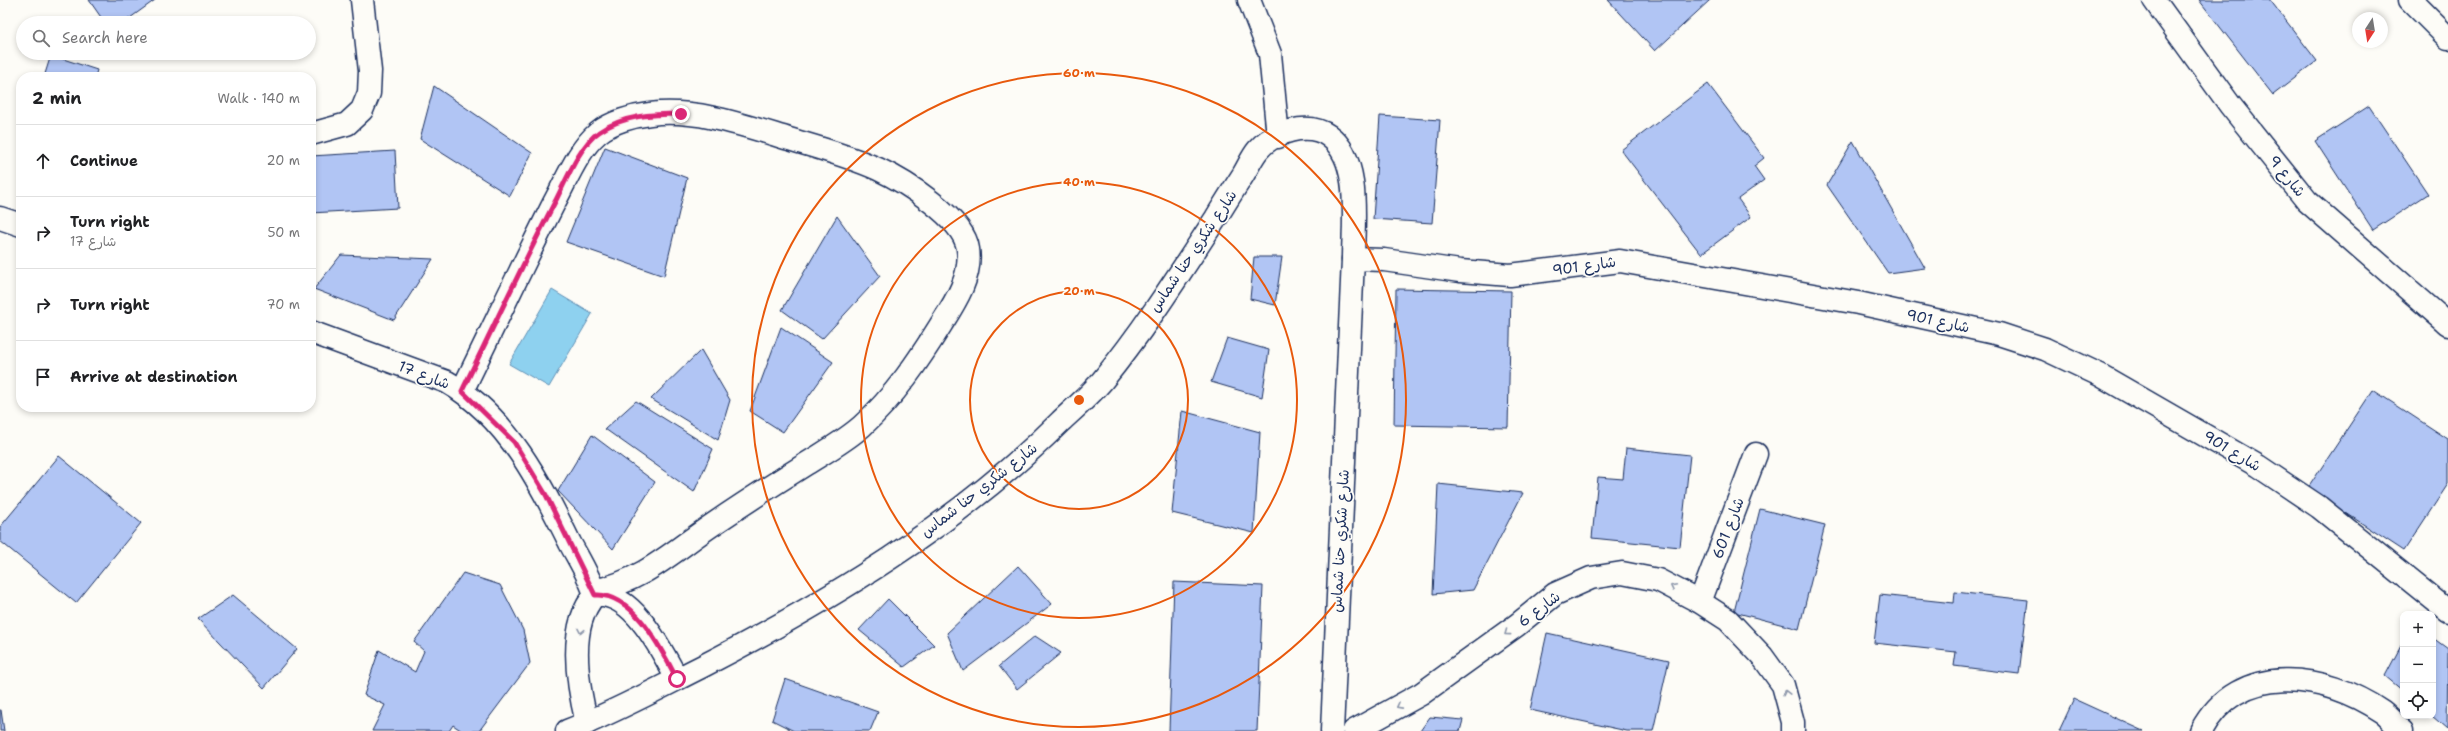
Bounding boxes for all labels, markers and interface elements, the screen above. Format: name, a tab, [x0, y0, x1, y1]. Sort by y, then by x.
north arrow	[2352, 12, 2388, 48]
search box	[16, 16, 316, 60]
icon: search	[30, 27, 52, 49]
text: Search here	[62, 28, 148, 48]
text: 60 m	[1063, 65, 1095, 81]
text: 2 min	[32, 87, 82, 109]
text: Walk · 140 m	[217, 90, 300, 107]
route end	[672, 105, 690, 123]
icon: ahead	[32, 150, 54, 172]
text: Continue	[70, 151, 138, 171]
street label: شارع 9	[2264, 151, 2310, 201]
text: 20 m	[267, 152, 300, 169]
text: 40 m	[1063, 174, 1095, 190]
street label: شارع شكري حنا شماس	[1145, 186, 1242, 317]
text: Turn right	[70, 212, 150, 232]
icon: right	[32, 222, 54, 244]
text: 50 m	[267, 224, 300, 241]
text: شارع 17	[70, 233, 116, 250]
street label: شارع 901	[1551, 252, 1617, 280]
text: 20 m	[1063, 283, 1095, 299]
icon: right	[32, 294, 54, 316]
text: Turn right	[70, 295, 150, 315]
text: 70 m	[266, 296, 300, 313]
street label: شارع 901	[1905, 305, 1971, 337]
street label: شارع 17	[395, 356, 453, 394]
icon: arrive	[32, 366, 54, 388]
text: Arrive at destination	[70, 367, 238, 387]
centre of rings	[1072, 393, 1086, 407]
street label: شارع 901	[2199, 426, 2265, 476]
street label: شارع شكري حنا شماس	[916, 438, 1042, 543]
street label: شارع شكري حنا شماس	[1326, 469, 1355, 613]
street label: شارع 601	[1707, 495, 1749, 561]
one-way arrow	[1670, 585, 1677, 592]
street label: شارع 6	[1514, 587, 1564, 631]
map controls	[2400, 611, 2436, 719]
button: +	[2400, 611, 2436, 647]
one-way arrow	[577, 627, 585, 634]
one-way arrow	[1504, 628, 1511, 635]
button: −	[2400, 647, 2436, 683]
route start	[668, 670, 686, 688]
button: locate	[2400, 683, 2436, 719]
one-way arrow	[1782, 690, 1790, 696]
one-way arrow	[1396, 701, 1403, 708]

